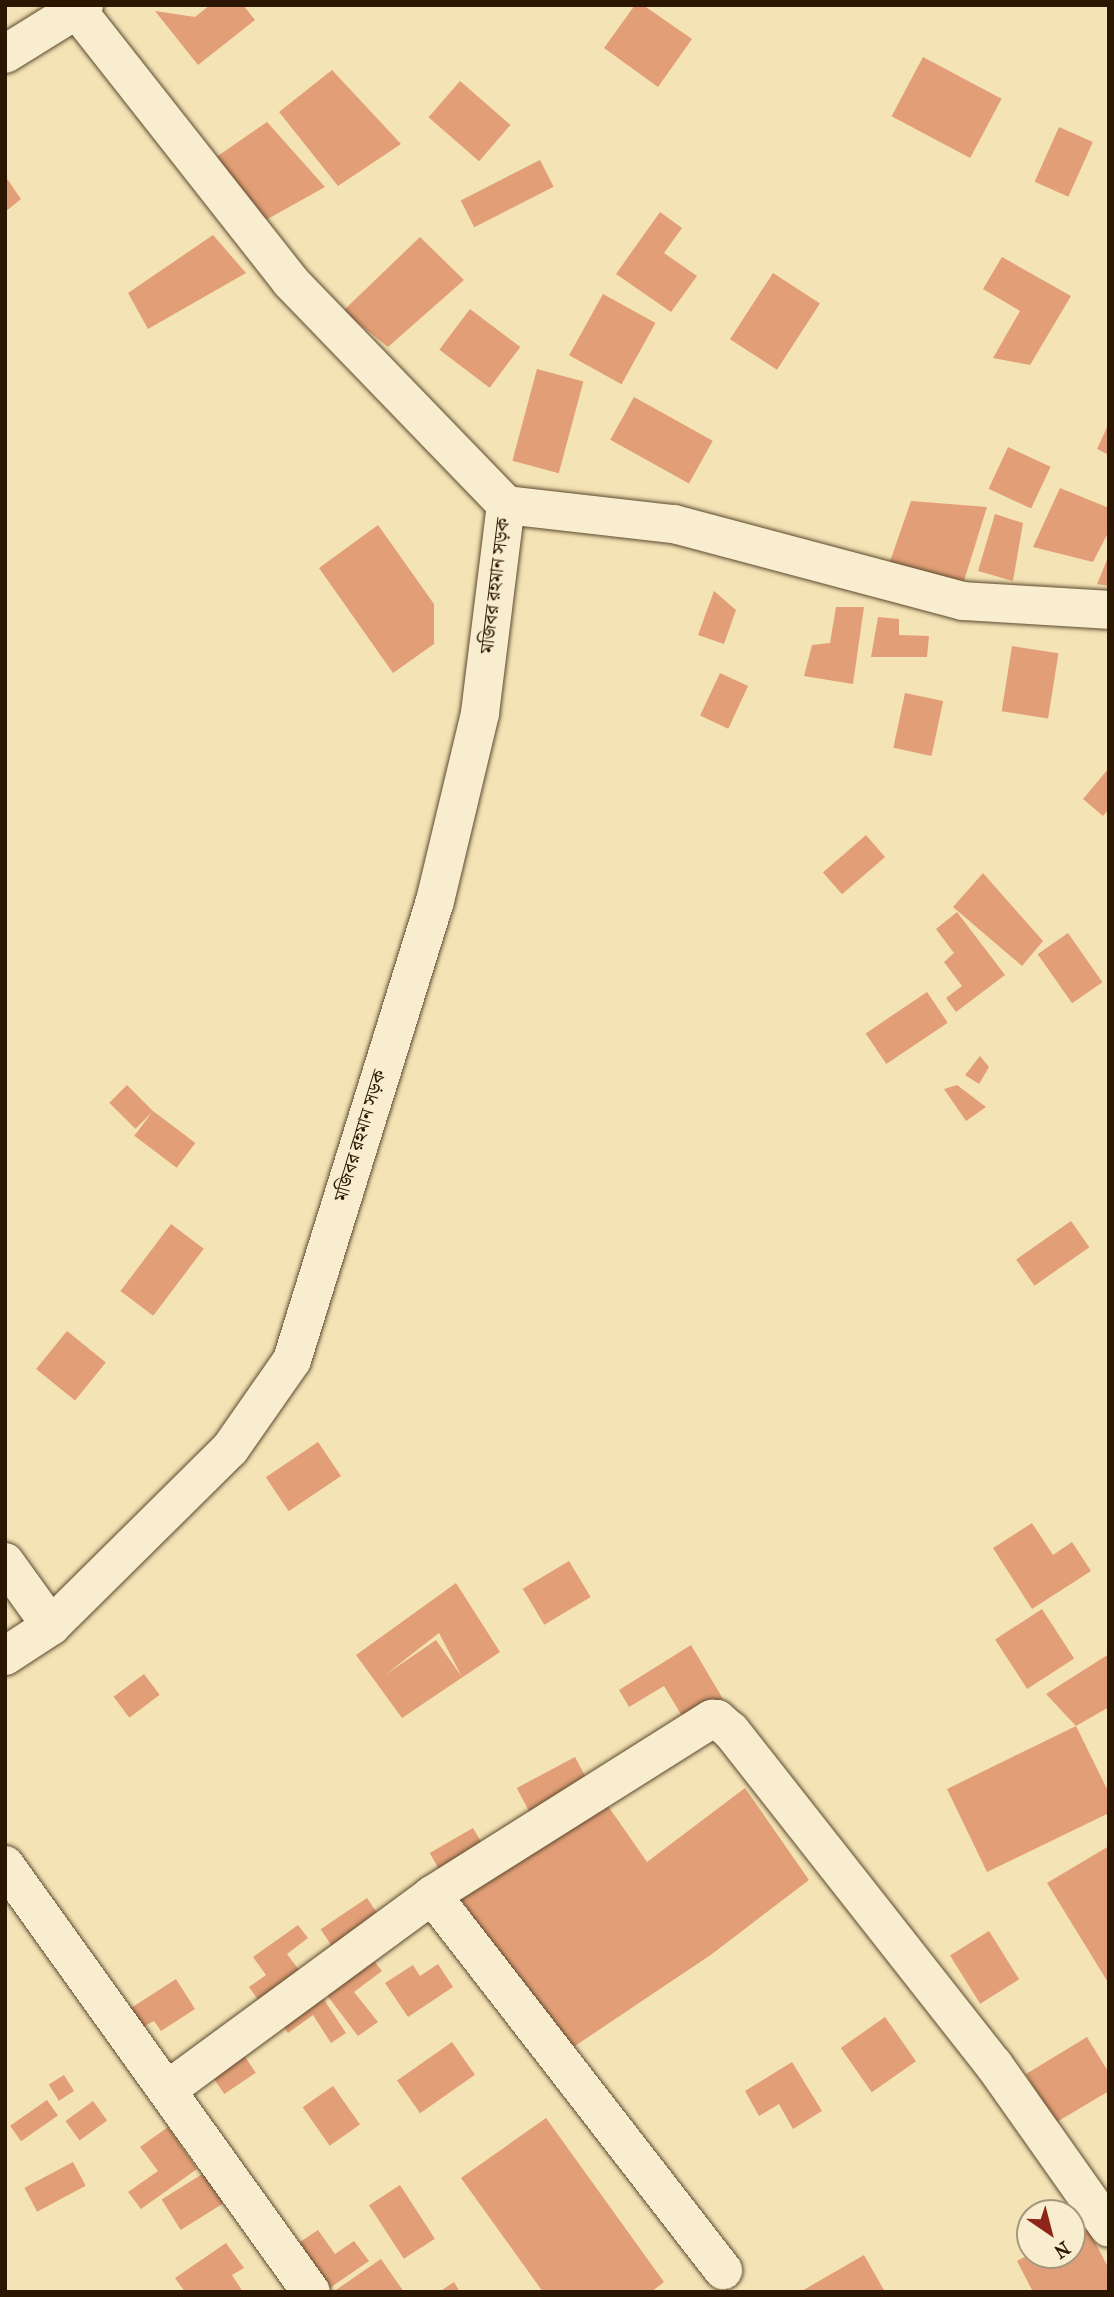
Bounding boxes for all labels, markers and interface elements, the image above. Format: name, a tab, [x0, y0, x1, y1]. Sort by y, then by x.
street label: মজিবর রহমান সড়ক	[476, 517, 516, 655]
street label: মজিবর রহমান সড়ক	[330, 1067, 392, 1205]
north arrow	[1016, 2199, 1086, 2269]
text: N	[1050, 2236, 1074, 2263]

